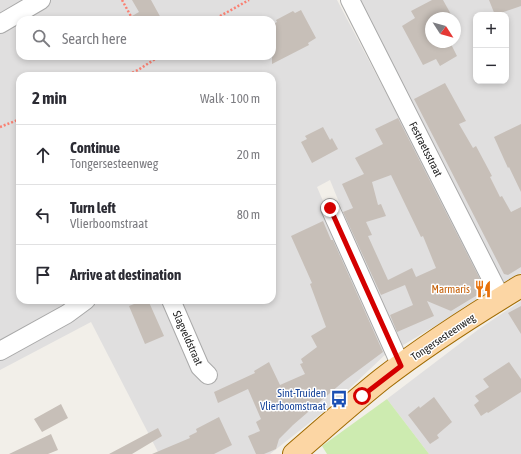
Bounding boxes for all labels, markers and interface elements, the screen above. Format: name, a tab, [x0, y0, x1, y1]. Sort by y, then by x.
north arrow	[425, 12, 461, 48]
map controls	[473, 12, 509, 84]
button: +	[473, 12, 509, 48]
search box	[16, 16, 276, 60]
icon: search	[30, 27, 52, 49]
text: Search here	[62, 30, 127, 47]
button: −	[473, 48, 509, 84]
text: 2 min	[32, 88, 67, 108]
text: Walk · 100 m	[200, 91, 260, 106]
street label: Festraetsstraat	[407, 120, 445, 178]
text: Continue	[70, 139, 120, 156]
icon: ahead	[32, 144, 54, 166]
text: 20 m	[237, 147, 260, 162]
text: Tongersesteenweg	[70, 156, 158, 171]
text: Turn left	[70, 199, 116, 216]
route end	[321, 199, 339, 217]
icon: left	[32, 204, 54, 226]
text: 80 m	[237, 207, 260, 222]
text: Vlierboomstraat	[70, 216, 148, 231]
icon: arrive	[32, 264, 54, 286]
text: Arrive at destination	[70, 266, 181, 283]
restaurant icon: Marmaris	[473, 279, 493, 299]
place label: Marmaris	[432, 283, 470, 295]
street label: Slagveldstraat	[171, 309, 205, 367]
street label: Tongersesteenweg	[409, 311, 478, 363]
place label: Sint-Truiden Vlierboomstraat	[260, 387, 326, 412]
route start	[353, 387, 371, 405]
bus stop icon: Sint-Truiden Vlierboomstraat	[329, 389, 349, 409]

